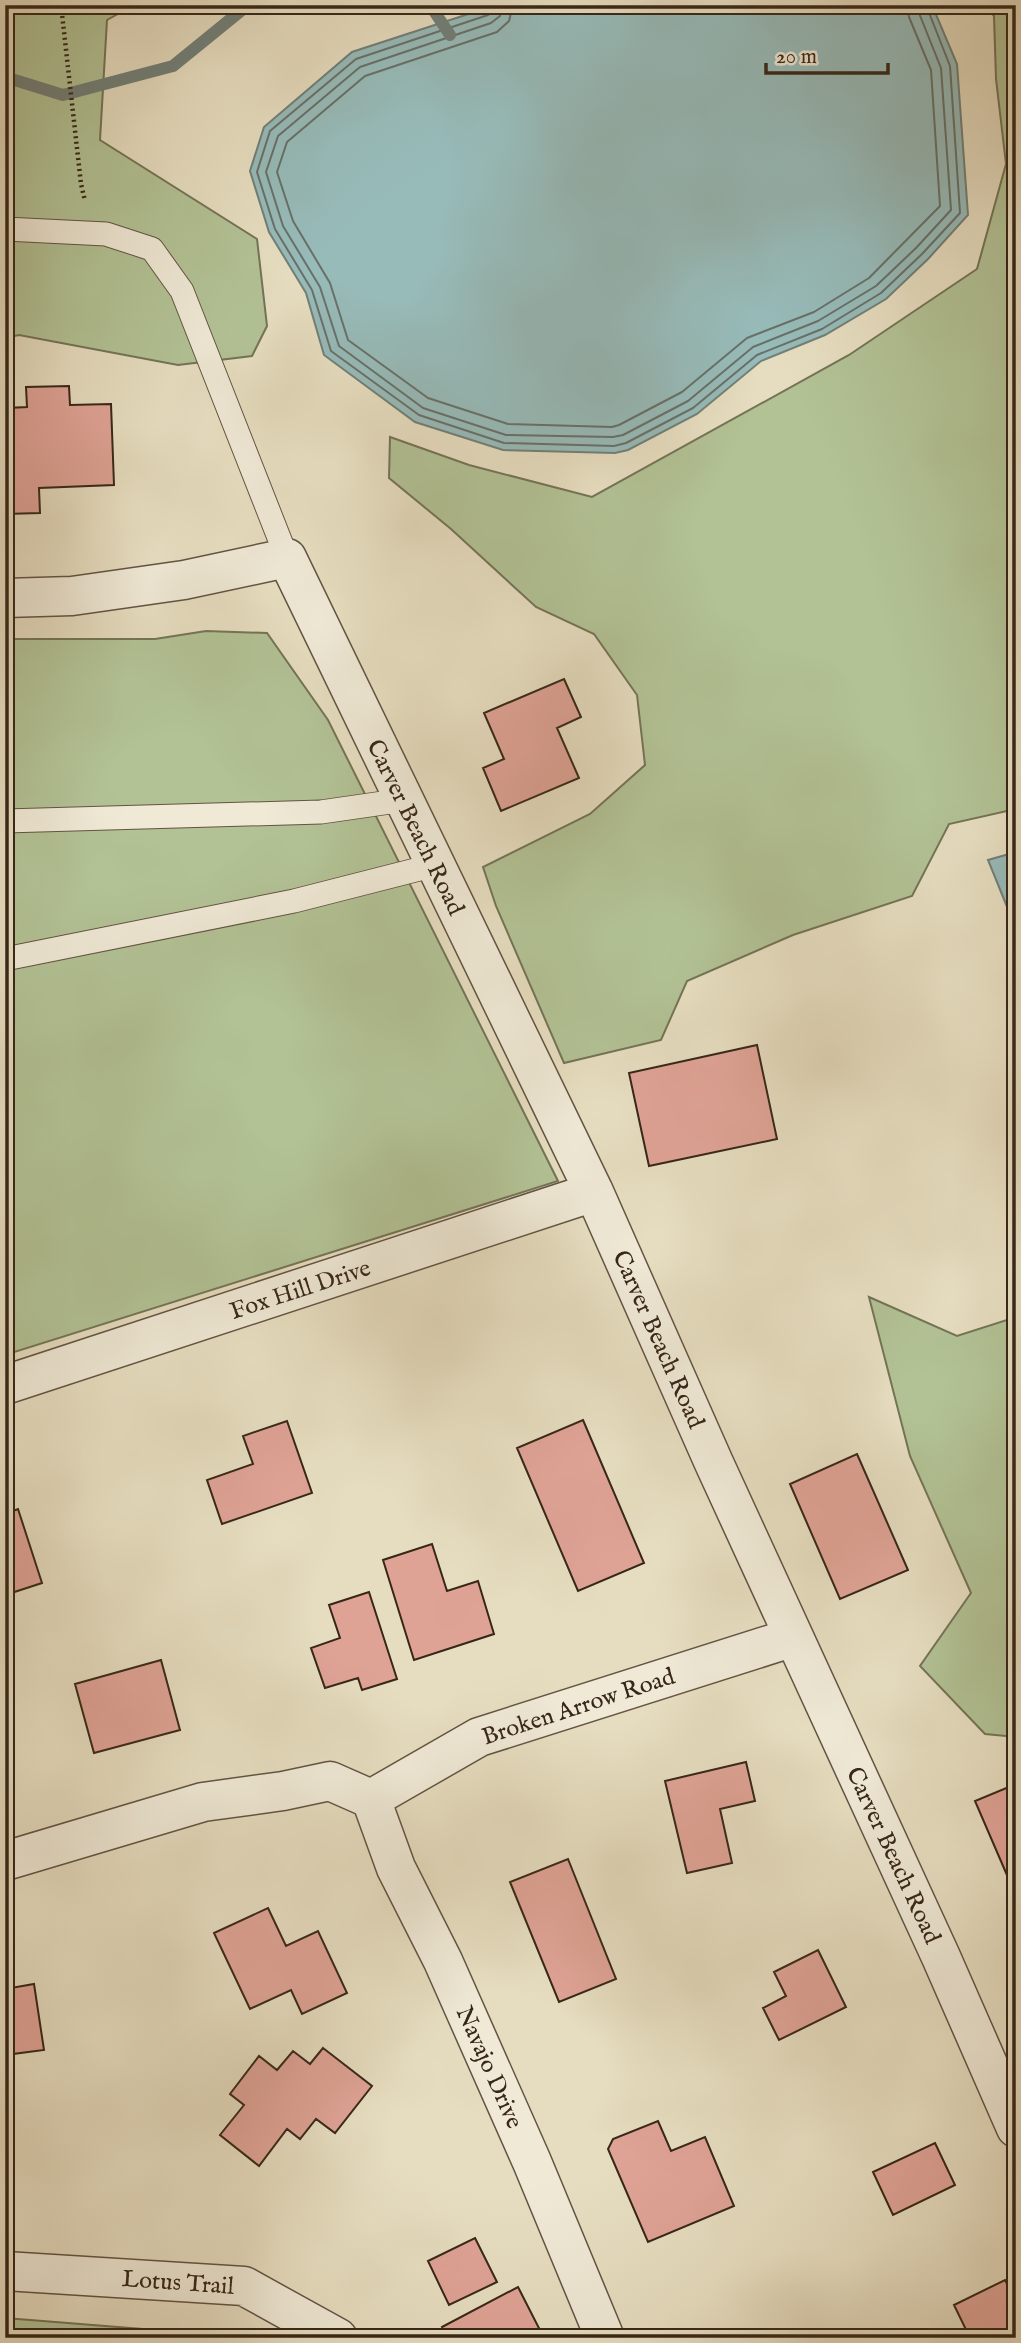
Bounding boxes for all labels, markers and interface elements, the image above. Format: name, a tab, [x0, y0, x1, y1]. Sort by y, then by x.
scale bar	[766, 32, 888, 76]
text: 20 m	[776, 44, 817, 71]
street label: Carver Beach Road	[359, 735, 471, 921]
street label: Carver Beach Road	[604, 1246, 711, 1434]
street label: Fox Hill Drive	[226, 1253, 375, 1328]
street label: Broken Arrow Road	[478, 1662, 679, 1753]
street label: Carver Beach Road	[838, 1762, 947, 1949]
street label: Navajo Drive	[448, 2002, 529, 2134]
street label: Lotus Trail	[121, 2264, 235, 2303]

